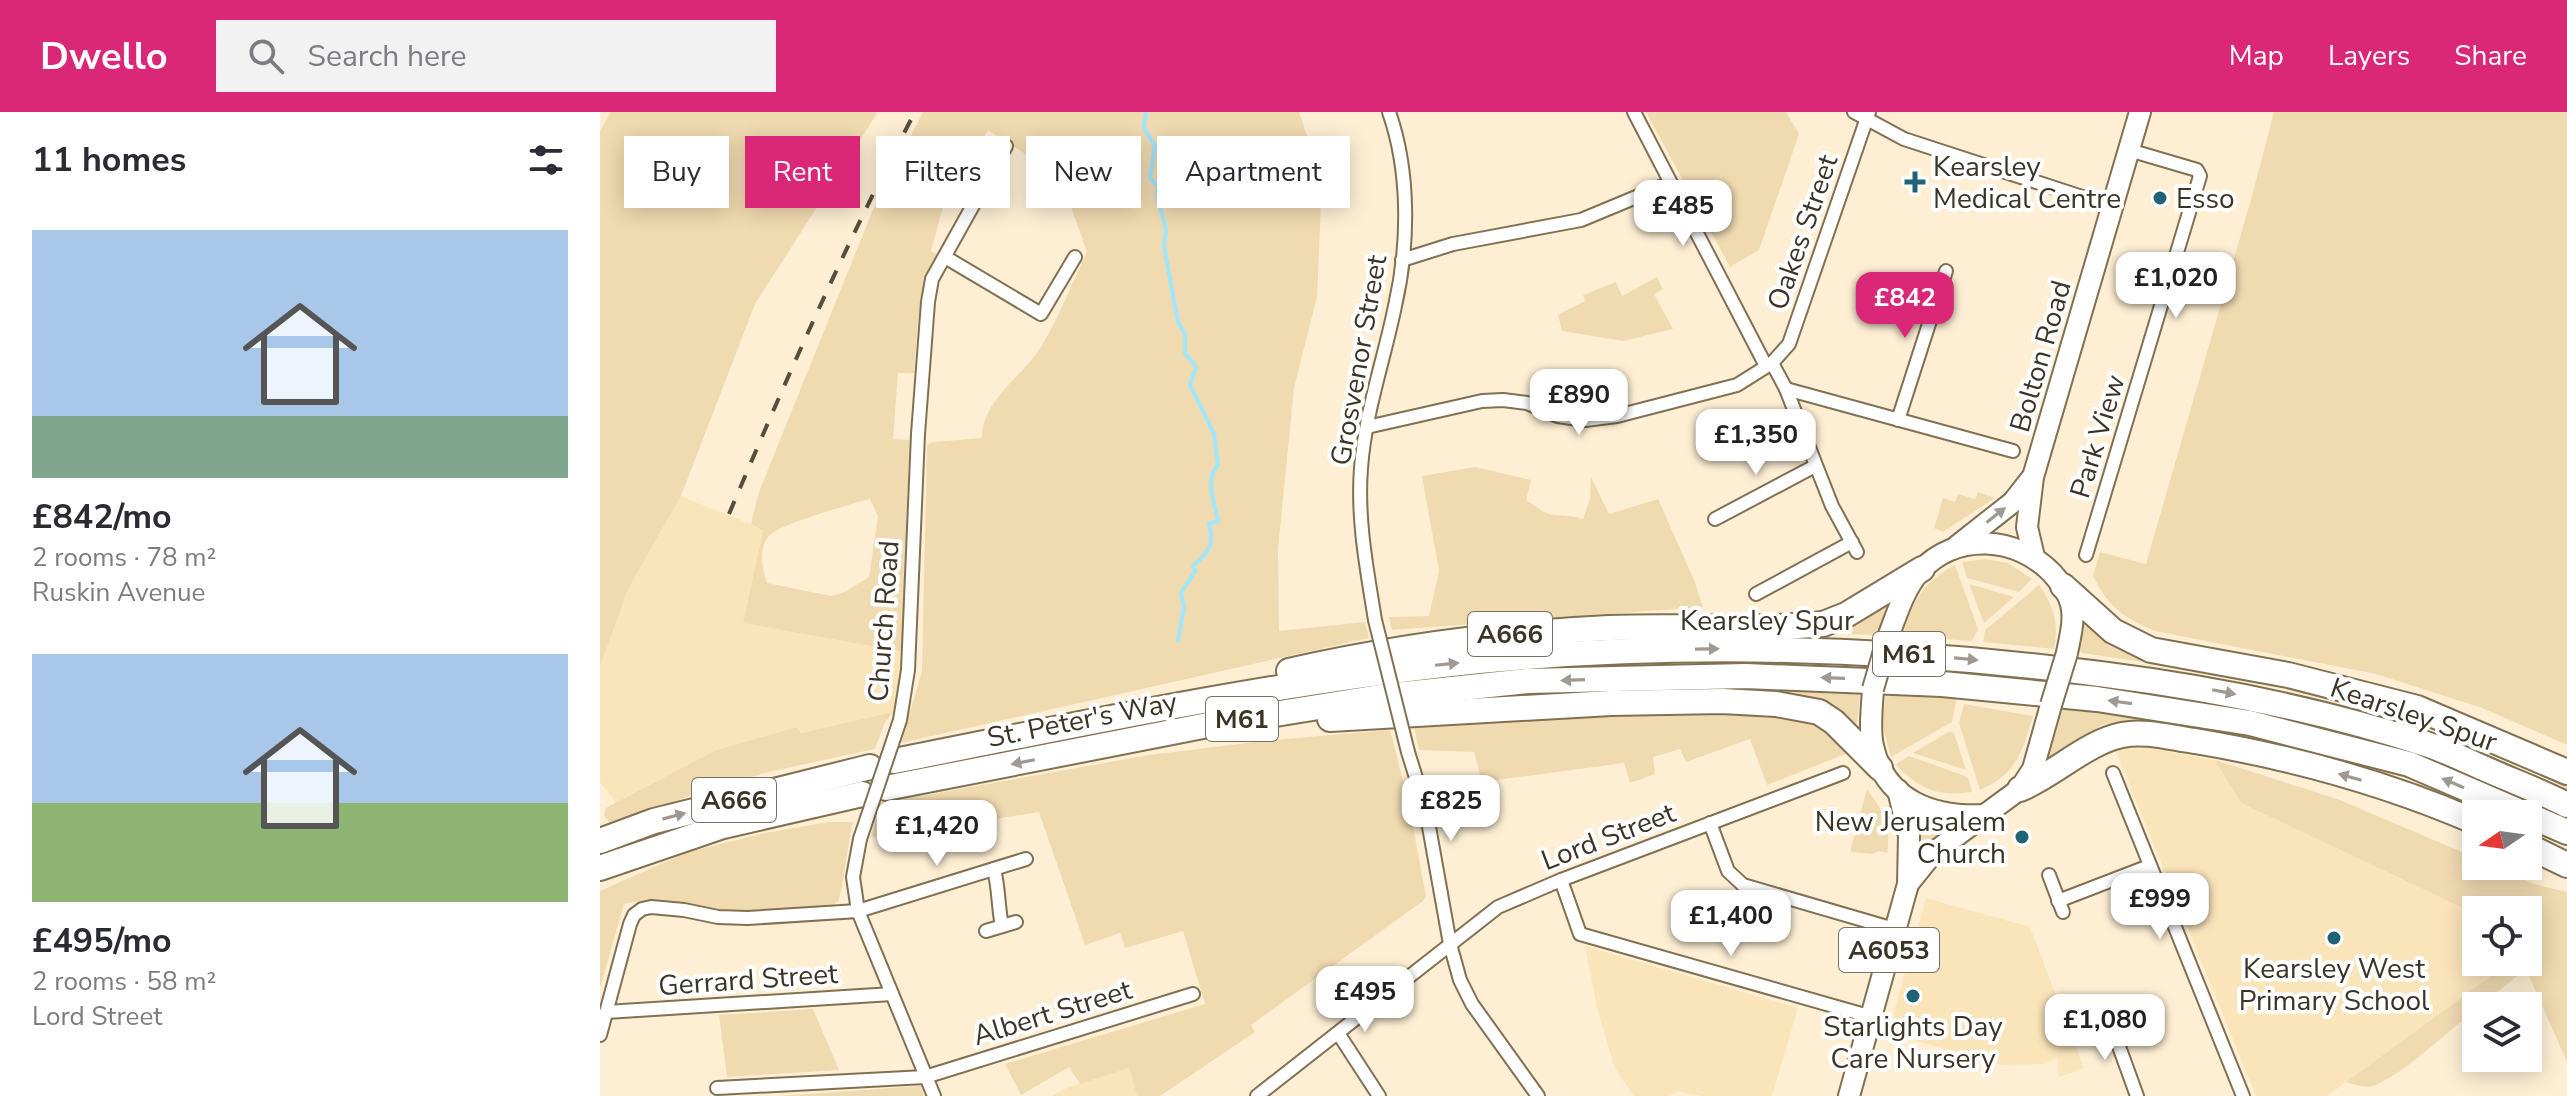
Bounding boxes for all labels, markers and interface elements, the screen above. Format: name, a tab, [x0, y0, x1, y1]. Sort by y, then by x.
search box	[216, 20, 776, 92]
text: Dwello	[40, 31, 168, 82]
icon: search	[244, 34, 288, 78]
text: Search here	[308, 36, 467, 77]
text: Map	[2229, 37, 2284, 75]
text: Layers	[2328, 37, 2410, 75]
text: Share	[2454, 37, 2527, 75]
chip: Buy	[624, 136, 729, 208]
chip: Rent	[745, 136, 860, 208]
chip: Filters	[876, 136, 1010, 208]
chip: New	[1026, 136, 1141, 208]
chip: Apartment	[1157, 136, 1350, 208]
text: 11 homes	[32, 137, 186, 183]
icon: filters	[524, 138, 568, 182]
place label: Kearsley Medical Centre	[1933, 148, 2121, 218]
street label: Oakes Street	[1759, 149, 1847, 315]
marker: Kearsley Medical Centre	[1904, 171, 1926, 193]
pin: £485	[1636, 180, 1730, 248]
place label: Esso	[2176, 180, 2235, 218]
text: £485	[1652, 188, 1714, 223]
marker: Esso	[2151, 189, 2169, 207]
street label: Grosvenor Street	[1322, 252, 1396, 468]
pin: £1,020	[2111, 252, 2241, 320]
text: £1,020	[2134, 260, 2218, 295]
pin: £842	[1858, 272, 1952, 340]
street label: Bolton Road	[2001, 276, 2081, 436]
text: £842	[1874, 280, 1936, 315]
icon: home	[228, 282, 372, 426]
pin: £890	[1532, 369, 1626, 437]
street label: Park View	[2061, 370, 2135, 503]
text: £890	[1548, 377, 1610, 412]
pin: £1,350	[1691, 409, 1821, 477]
text: £1,350	[1714, 417, 1798, 452]
text: £842/mo	[32, 494, 172, 540]
one-way arrow	[1986, 508, 2006, 524]
street label: Church Road	[859, 539, 909, 703]
text: 2 rooms · 78 m²	[32, 540, 216, 575]
text: Ruskin Avenue	[32, 575, 205, 610]
street label: Kearsley Spur	[1680, 602, 1854, 640]
road number: A666	[1468, 612, 1552, 656]
road number: M61	[1873, 632, 1945, 676]
one-way arrow	[1695, 643, 1720, 655]
one-way arrow	[1954, 653, 1979, 666]
one-way arrow	[1435, 658, 1460, 671]
street label: Kearsley Spur	[2325, 669, 2502, 761]
one-way arrow	[1820, 671, 1845, 684]
one-way arrow	[1560, 673, 1585, 686]
street label: St. Peter's Way	[984, 683, 1181, 757]
one-way arrow	[2212, 686, 2237, 699]
one-way arrow	[2107, 695, 2132, 708]
road number: M61	[1206, 697, 1278, 741]
icon: home	[228, 706, 372, 850]
one-way arrow	[1010, 756, 1035, 768]
one-way arrow	[2337, 770, 2362, 782]
pin: £825	[1404, 775, 1498, 843]
one-way arrow	[2441, 777, 2465, 790]
road number: A666	[692, 778, 776, 822]
text: £825	[1420, 783, 1482, 818]
street label: Lord Street	[1536, 794, 1681, 880]
pin: £1,420	[872, 800, 1002, 868]
north arrow	[2462, 800, 2542, 880]
map controls	[2462, 800, 2542, 1072]
place label: New Jerusalem Church	[1815, 803, 2006, 873]
text: £1,420	[895, 808, 979, 843]
one-way arrow	[661, 809, 686, 821]
marker: New Jerusalem Church	[2013, 828, 2031, 846]
pin: £999	[2113, 873, 2207, 941]
text: £999	[2129, 881, 2191, 916]
pin: £1,400	[1666, 890, 1796, 958]
button: locate	[2462, 896, 2542, 976]
text: £1,400	[1689, 898, 1773, 933]
text: £495/mo	[32, 918, 172, 964]
road number: A6053	[1839, 928, 1939, 972]
marker: Kearsley West Primary School	[2325, 929, 2343, 947]
place label: Kearsley West Primary School	[2239, 950, 2430, 1020]
street label: Gerrard Street	[657, 955, 839, 1005]
text: 2 rooms · 58 m²	[32, 964, 216, 999]
pin: £495	[1318, 966, 1412, 1034]
street label: Albert Street	[968, 971, 1136, 1055]
text: £495	[1334, 974, 1396, 1009]
marker: Starlights Day Care Nursery	[1904, 987, 1922, 1005]
button: layers	[2462, 992, 2542, 1072]
pin: £1,080	[2040, 994, 2170, 1062]
text: Lord Street	[32, 999, 162, 1034]
text: £1,080	[2063, 1002, 2147, 1037]
place label: Starlights Day Care Nursery	[1823, 1008, 2003, 1078]

